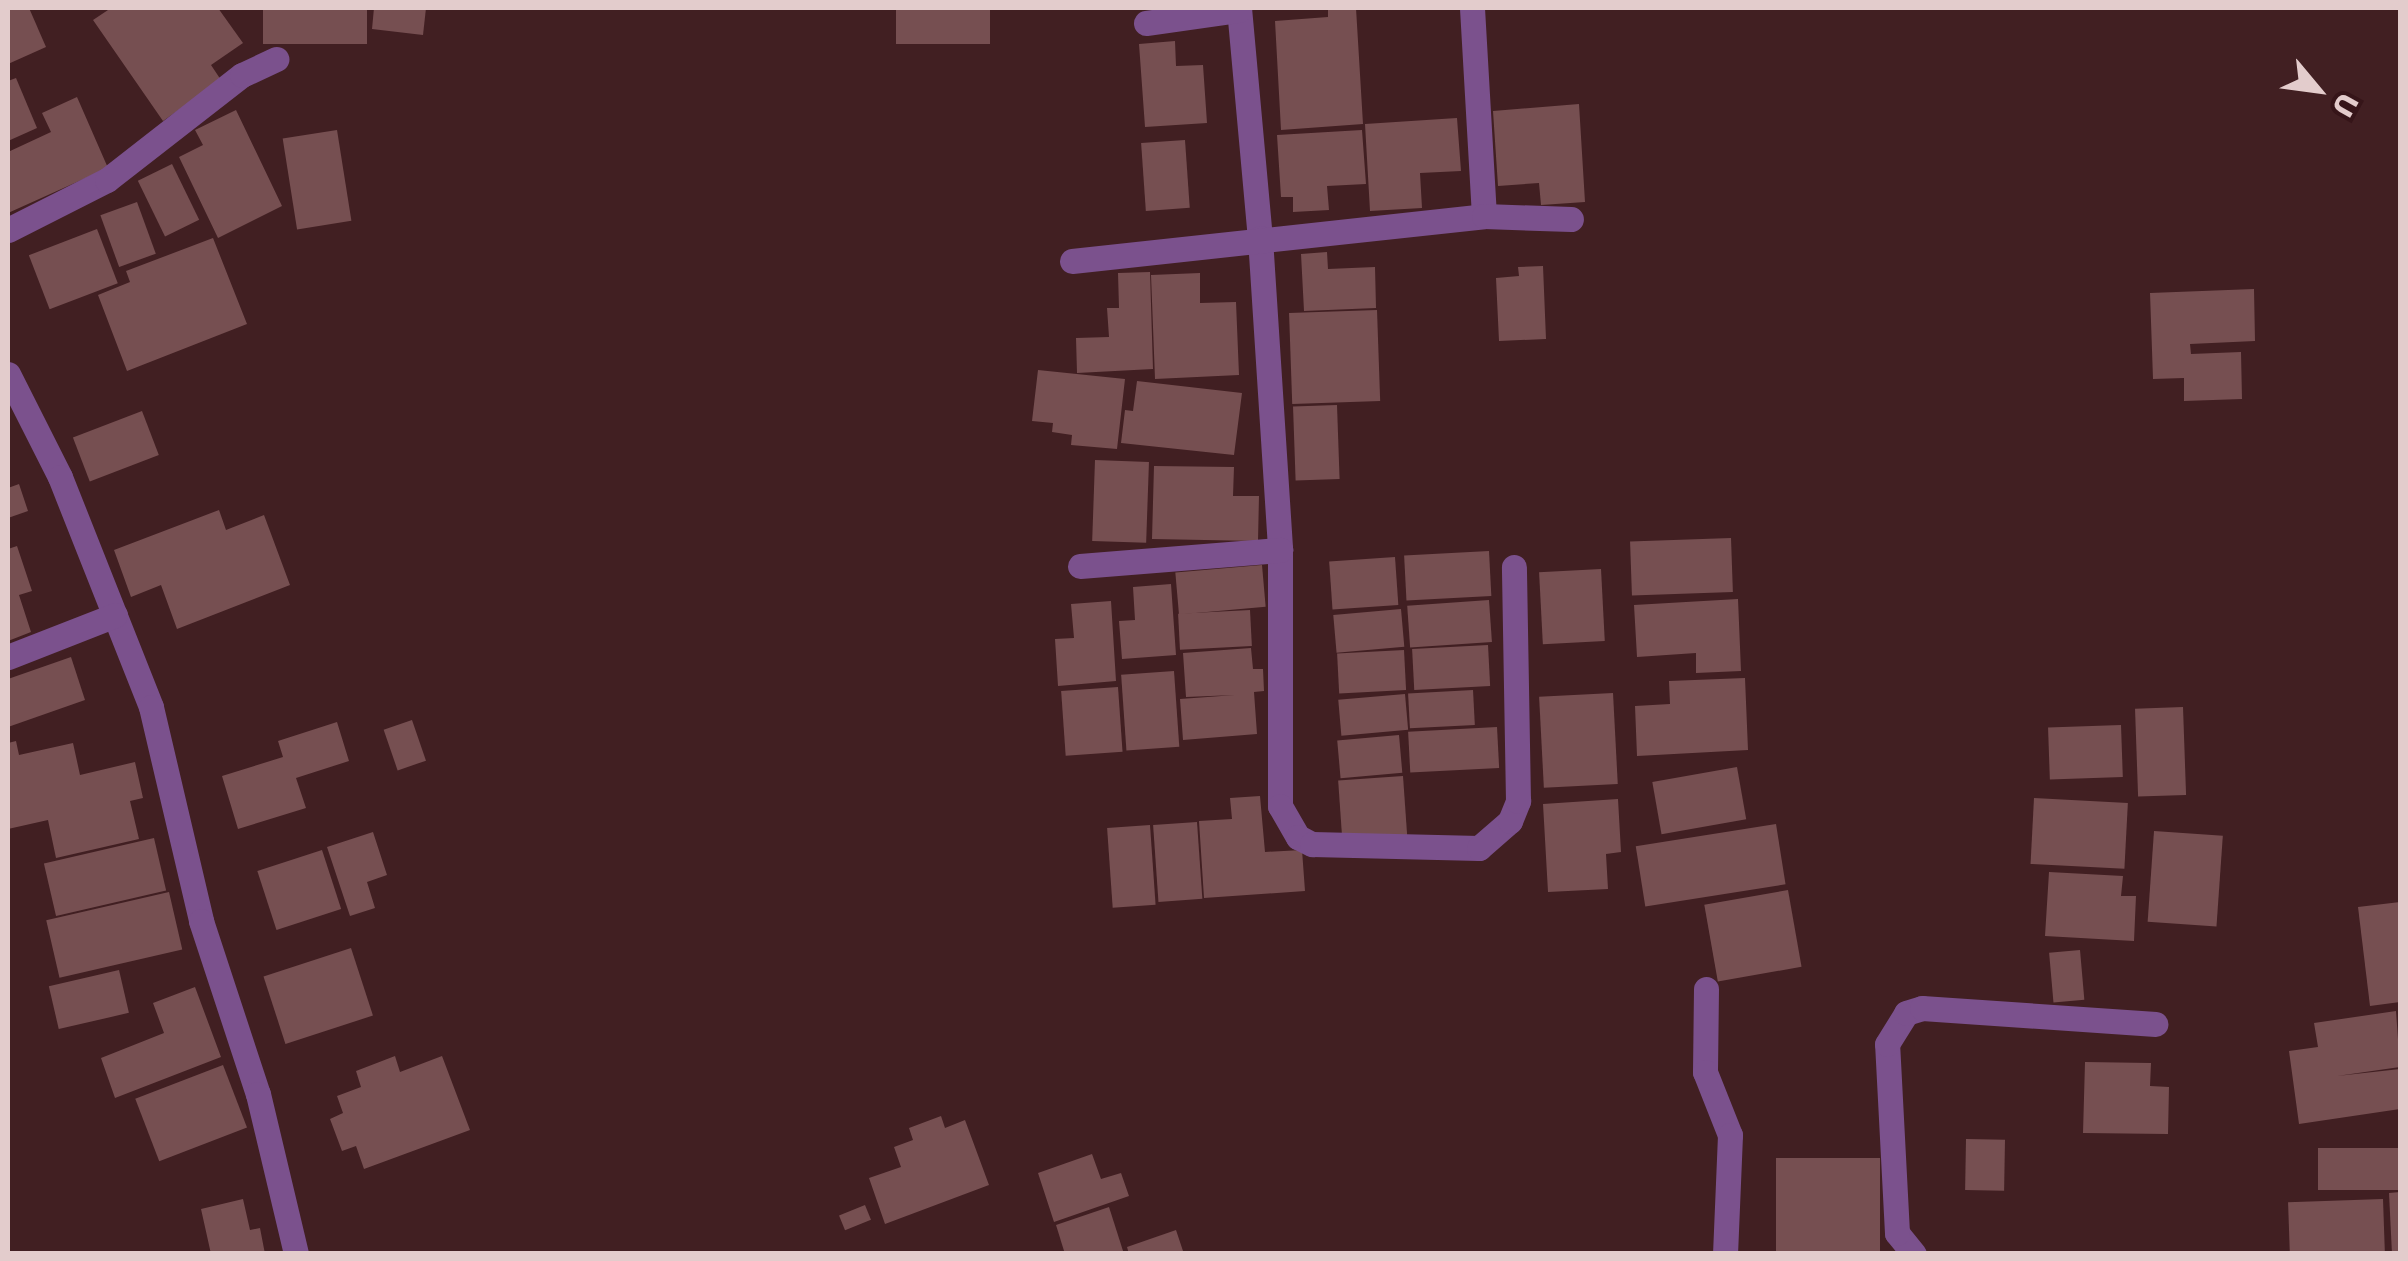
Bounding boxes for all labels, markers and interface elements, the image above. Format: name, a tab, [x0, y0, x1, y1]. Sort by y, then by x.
north arrow	[2268, 40, 2368, 140]
text: U	[2325, 87, 2365, 123]

